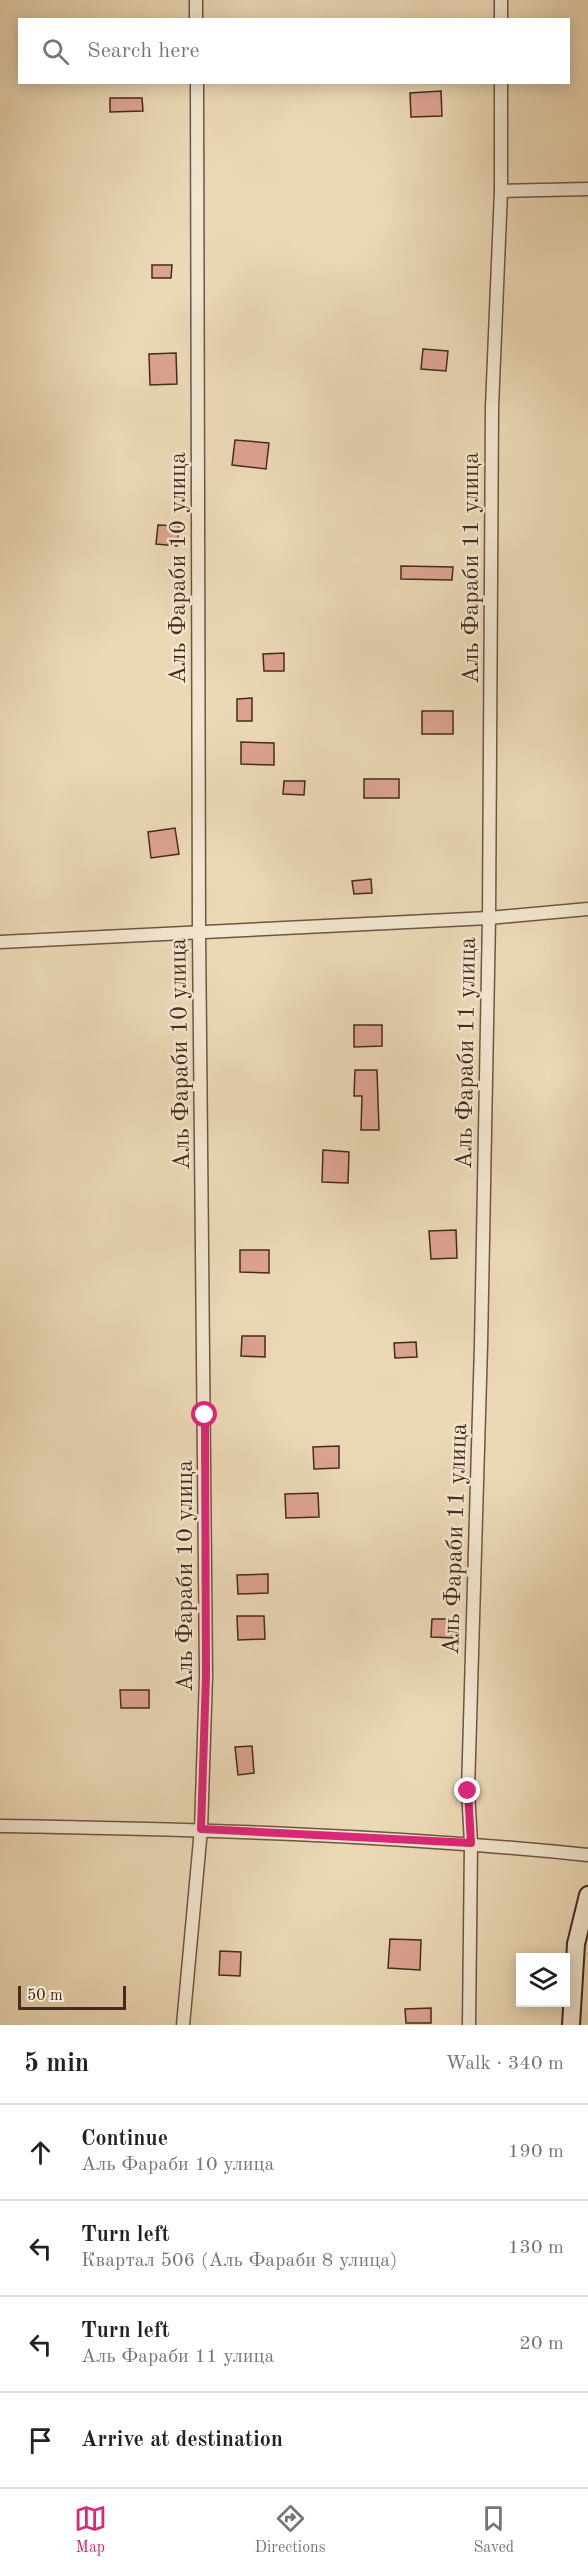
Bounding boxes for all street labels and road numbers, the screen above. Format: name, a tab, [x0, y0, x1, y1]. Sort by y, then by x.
street label: Аль Фараби 10 улица	[167, 452, 191, 684]
street label: Аль Фараби 11 улица	[460, 452, 484, 684]
street label: Аль Фараби 11 улица	[453, 937, 481, 1169]
street label: Аль Фараби 10 улица	[167, 938, 195, 1170]
street label: Аль Фараби 11 улица	[440, 1423, 472, 1655]
street label: Аль Фараби 10 улица	[174, 1460, 198, 1692]

